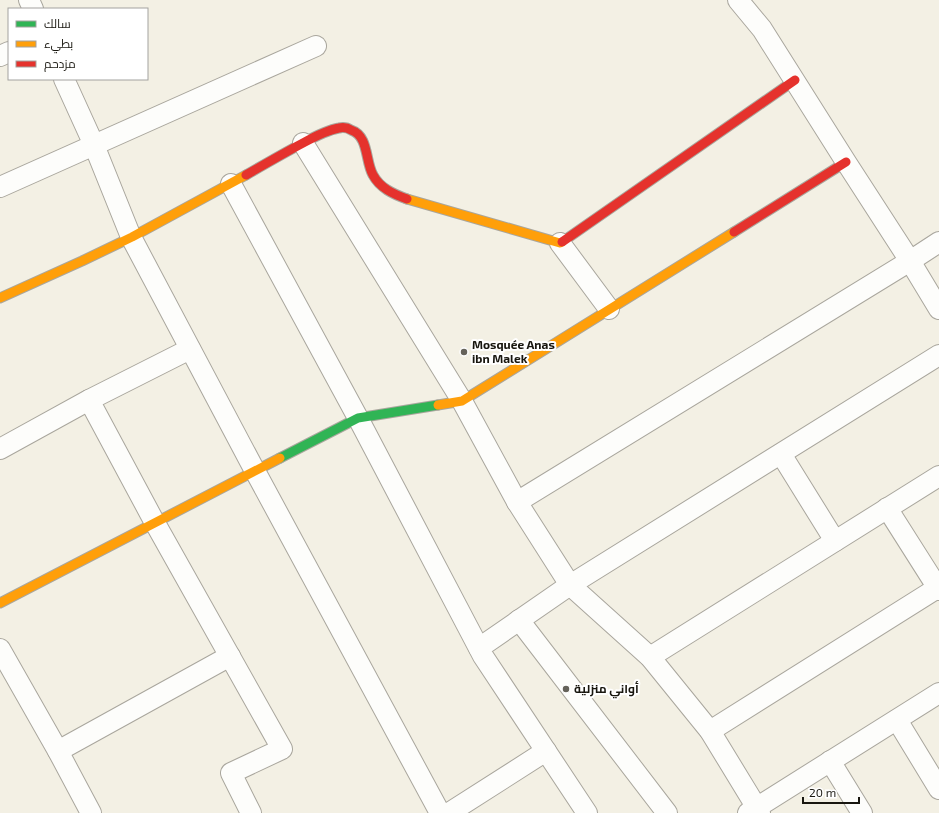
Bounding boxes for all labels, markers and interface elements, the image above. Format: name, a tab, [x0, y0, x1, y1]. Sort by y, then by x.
legend	[8, 8, 148, 80]
text: سالك	[44, 16, 71, 30]
text: بطيء	[44, 36, 73, 54]
text: مزدحم	[44, 56, 76, 72]
place label: Mosquée Anas ibn Malek	[472, 337, 555, 365]
marker: Mosquée Anas ibn Malek	[459, 347, 469, 357]
place label: أواني منزلية	[574, 681, 639, 699]
marker: أواني منزلية	[561, 684, 571, 694]
scale bar	[803, 779, 859, 805]
text: 20 m	[809, 785, 836, 799]

